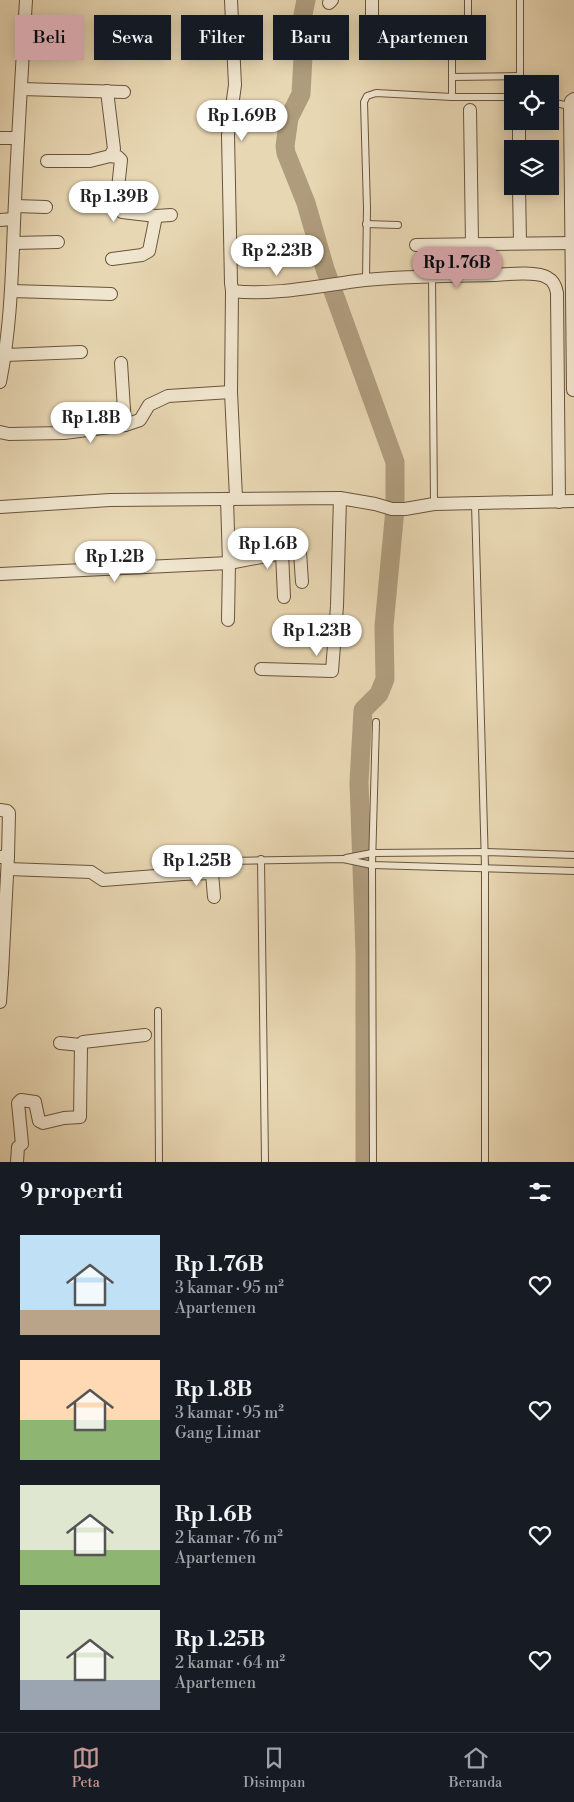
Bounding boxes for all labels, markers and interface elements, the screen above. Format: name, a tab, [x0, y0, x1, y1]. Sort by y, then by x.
chip: Beli	[15, 15, 84, 60]
chip: Sewa	[94, 15, 171, 60]
chip: Filter	[181, 15, 263, 60]
chip: Baru	[273, 15, 349, 60]
chip: Apartemen	[359, 15, 486, 60]
map controls	[504, 75, 559, 195]
button: locate	[504, 75, 559, 130]
pin: Rp 1.69B	[190, 100, 294, 142]
text: Rp 1.69B	[208, 106, 276, 126]
button: layers	[504, 140, 559, 195]
pin: Rp 1.39B	[62, 180, 166, 223]
text: Rp 1.39B	[80, 187, 148, 207]
pin: Rp 2.23B	[225, 234, 329, 277]
text: Rp 2.23B	[242, 241, 312, 261]
pin: Rp 1.76B	[405, 246, 509, 289]
text: Rp 1.76B	[423, 253, 491, 273]
pin: Rp 1.8B	[45, 402, 137, 444]
text: Rp 1.8B	[62, 408, 120, 428]
pin: Rp 1.6B	[222, 528, 314, 570]
text: Rp 1.6B	[239, 534, 297, 554]
pin: Rp 1.2B	[69, 540, 161, 583]
text: Rp 1.2B	[86, 547, 144, 567]
pin: Rp 1.23B	[265, 614, 369, 657]
text: Rp 1.23B	[283, 621, 351, 641]
pin: Rp 1.25B	[145, 844, 249, 887]
text: Rp 1.25B	[163, 851, 231, 871]
icon: filters	[526, 1178, 554, 1206]
text: 9 properti	[20, 1179, 123, 1205]
text: Rp 1.76B	[175, 1252, 264, 1278]
icon: home	[60, 1255, 120, 1315]
icon: heart	[526, 1271, 554, 1299]
text: 3 kamar · 95 m²	[175, 1278, 284, 1298]
text: Apartemen	[175, 1298, 256, 1318]
text: Rp 1.8B	[175, 1377, 252, 1403]
icon: home	[60, 1380, 120, 1440]
icon: heart	[526, 1396, 554, 1424]
text: 3 kamar · 95 m²	[175, 1403, 284, 1423]
text: Gang Limar	[175, 1423, 261, 1443]
text: Rp 1.6B	[175, 1502, 252, 1528]
icon: home	[60, 1505, 120, 1565]
icon: heart	[526, 1521, 554, 1549]
text: 2 kamar · 76 m²	[175, 1528, 283, 1548]
text: Apartemen	[175, 1548, 256, 1568]
text: Rp 1.25B	[175, 1627, 265, 1653]
icon: home	[60, 1630, 120, 1690]
icon: heart	[526, 1646, 554, 1674]
text: 2 kamar · 64 m²	[175, 1653, 285, 1673]
text: Apartemen	[175, 1673, 256, 1693]
tab: Peta	[72, 1744, 100, 1792]
tab: Disimpan	[243, 1744, 305, 1792]
tab: Beranda	[449, 1744, 502, 1792]

